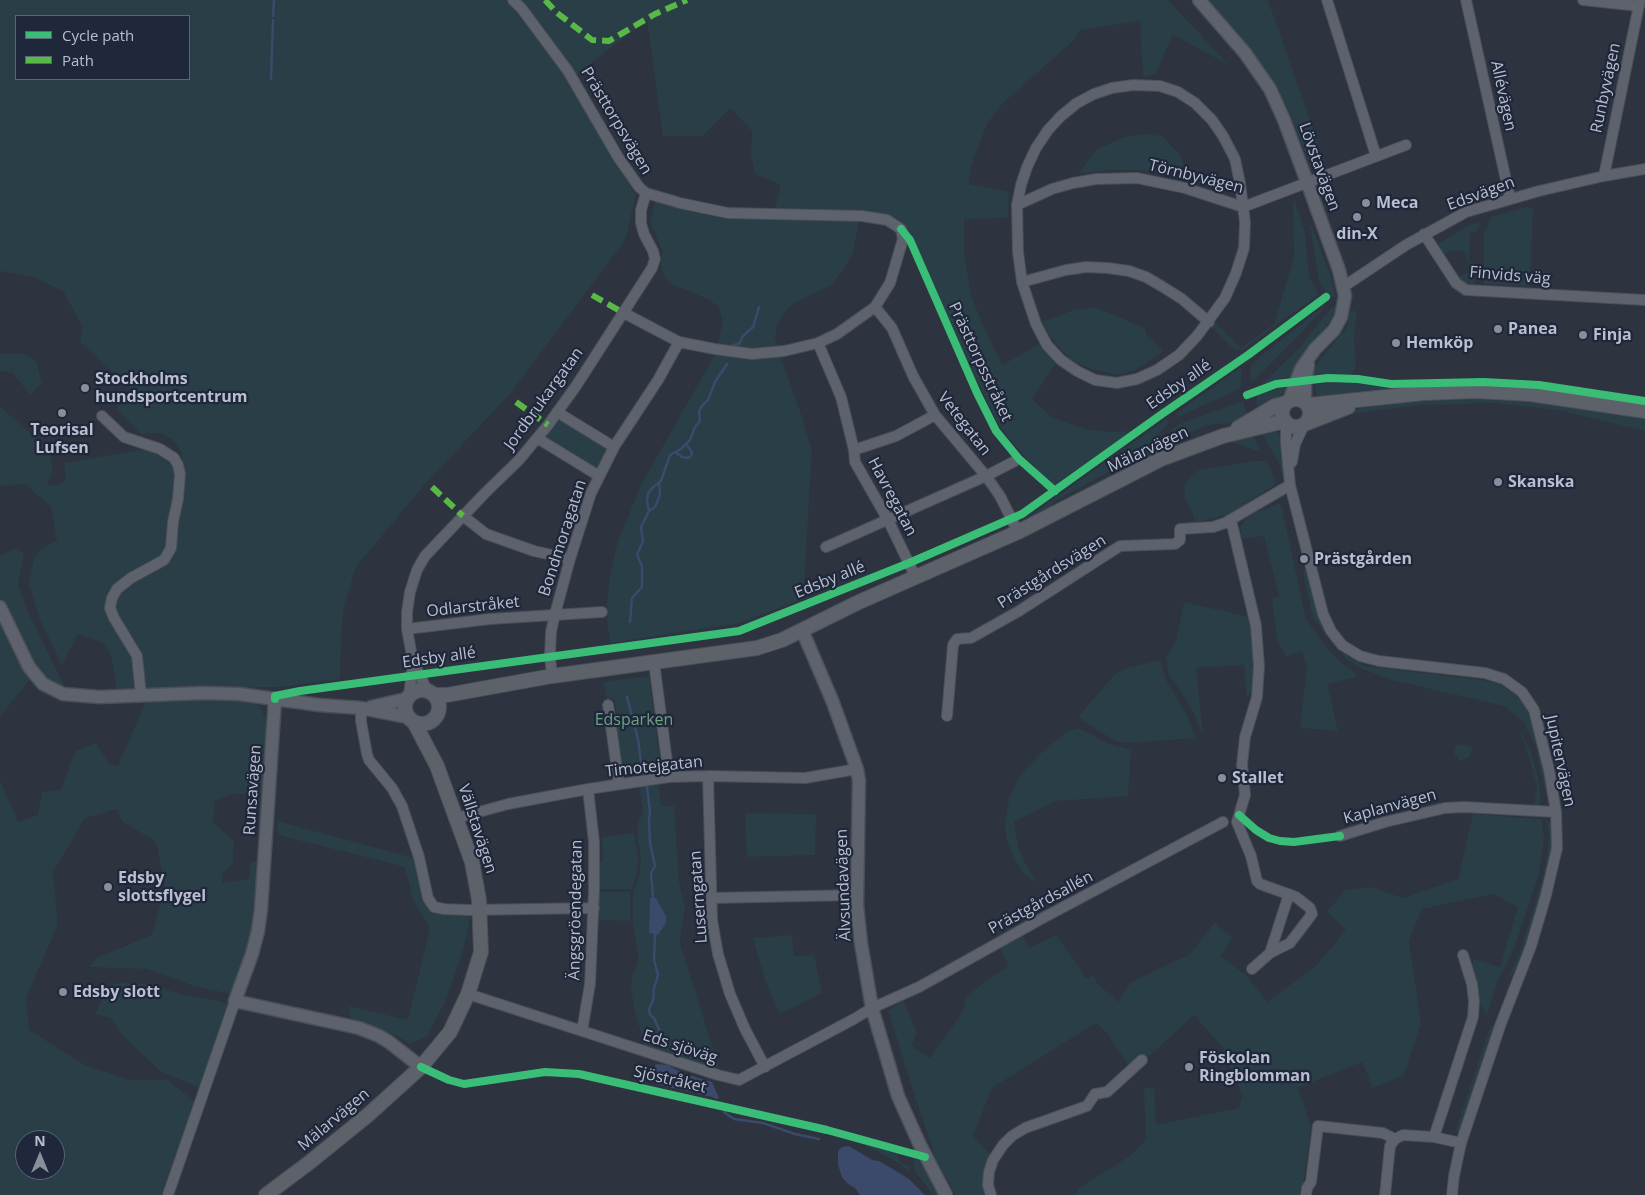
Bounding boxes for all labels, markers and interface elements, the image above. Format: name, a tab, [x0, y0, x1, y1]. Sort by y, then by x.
legend	[15, 15, 190, 80]
text: Cycle path	[62, 25, 134, 45]
street label: Runbyvägen	[1587, 41, 1625, 135]
text: Path	[62, 50, 94, 70]
street label: Allévägen	[1486, 59, 1520, 133]
street label: Prästtorpsvägen	[576, 64, 656, 178]
street label: Lövstavägen	[1294, 120, 1344, 214]
street label: Törnbyvägen	[1147, 156, 1245, 198]
street label: Edsvägen	[1445, 173, 1517, 215]
place label: Meca	[1376, 193, 1418, 213]
marker: Meca	[1360, 197, 1372, 209]
marker: din-X	[1351, 211, 1363, 223]
place label: din-X	[1336, 224, 1378, 244]
street label: Finvids väg	[1469, 263, 1551, 289]
street label: Prästtorpsstråket	[944, 299, 1016, 425]
place label: Panea	[1508, 319, 1557, 339]
marker: Panea	[1492, 323, 1504, 335]
place label: Finja	[1593, 325, 1632, 345]
marker: Finja	[1577, 329, 1589, 341]
place label: Hemköp	[1406, 333, 1473, 353]
marker: Hemköp	[1390, 337, 1402, 349]
street label: Jordbrukargatan	[500, 344, 588, 454]
street label: Edsby allé	[1143, 356, 1215, 414]
place label: Stockholms hundsportcentrum	[95, 369, 248, 407]
marker: Stockholms hundsportcentrum	[79, 382, 91, 394]
street label: Vetegatan	[933, 388, 995, 460]
marker: Teorisal Lufsen	[56, 407, 68, 419]
place label: Teorisal Lufsen	[30, 420, 94, 458]
street label: Mälarvägen	[1104, 423, 1192, 477]
street label: Havregatan	[863, 454, 921, 540]
place label: Skanska	[1508, 472, 1574, 492]
marker: Skanska	[1492, 476, 1504, 488]
street label: Bondmoragatan	[535, 477, 591, 599]
street label: Prästgårdsvägen	[994, 531, 1110, 613]
place label: Prästgården	[1314, 549, 1412, 569]
marker: Prästgården	[1298, 553, 1310, 565]
street label: Edsby allé	[792, 557, 868, 603]
street label: Odlarstråket	[425, 593, 521, 621]
street label: Edsby allé	[401, 643, 477, 673]
park label: Edsparken	[595, 710, 673, 730]
street label: Jupitervägen	[1541, 713, 1579, 809]
street label: Runsavägen	[240, 744, 266, 836]
street label: Timotejgatan	[604, 752, 704, 782]
place label: Stallet	[1232, 768, 1284, 788]
marker: Stallet	[1216, 772, 1228, 784]
street label: Vällstavägen	[453, 782, 501, 876]
street label: Kaplanvägen	[1341, 785, 1439, 829]
street label: Älvsundavägen	[832, 828, 856, 942]
street label: Ängsgröendegatan	[565, 840, 587, 980]
street label: Luserngatan	[686, 850, 712, 944]
street label: Prästgårdsallén	[985, 867, 1097, 939]
place label: Edsby slottsflygel	[118, 868, 206, 906]
marker: Edsby slottsflygel	[102, 881, 114, 893]
place label: Edsby slott	[73, 982, 160, 1002]
marker: Edsby slott	[57, 986, 69, 998]
street label: Eds sjöväg	[640, 1026, 720, 1068]
place label: Föskolan Ringblomman	[1199, 1048, 1311, 1086]
marker: Föskolan Ringblomman	[1183, 1061, 1195, 1073]
street label: Sjöstråket	[632, 1062, 708, 1098]
street label: Mälarvägen	[294, 1085, 374, 1155]
north arrow	[15, 1130, 65, 1180]
text: N	[34, 1131, 46, 1150]

